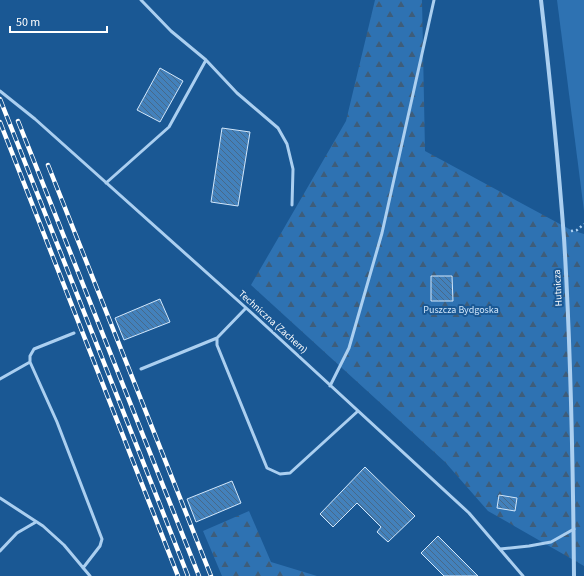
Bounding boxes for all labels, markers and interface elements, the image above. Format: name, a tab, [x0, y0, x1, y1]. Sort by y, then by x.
scale bar	[10, 8, 107, 34]
text: 50 m	[16, 14, 40, 31]
street label: Hutnicza	[550, 269, 566, 307]
street label: Techniczna (Zachem)	[235, 287, 311, 357]
park label: Puszcza Bydgoska	[423, 303, 499, 317]

